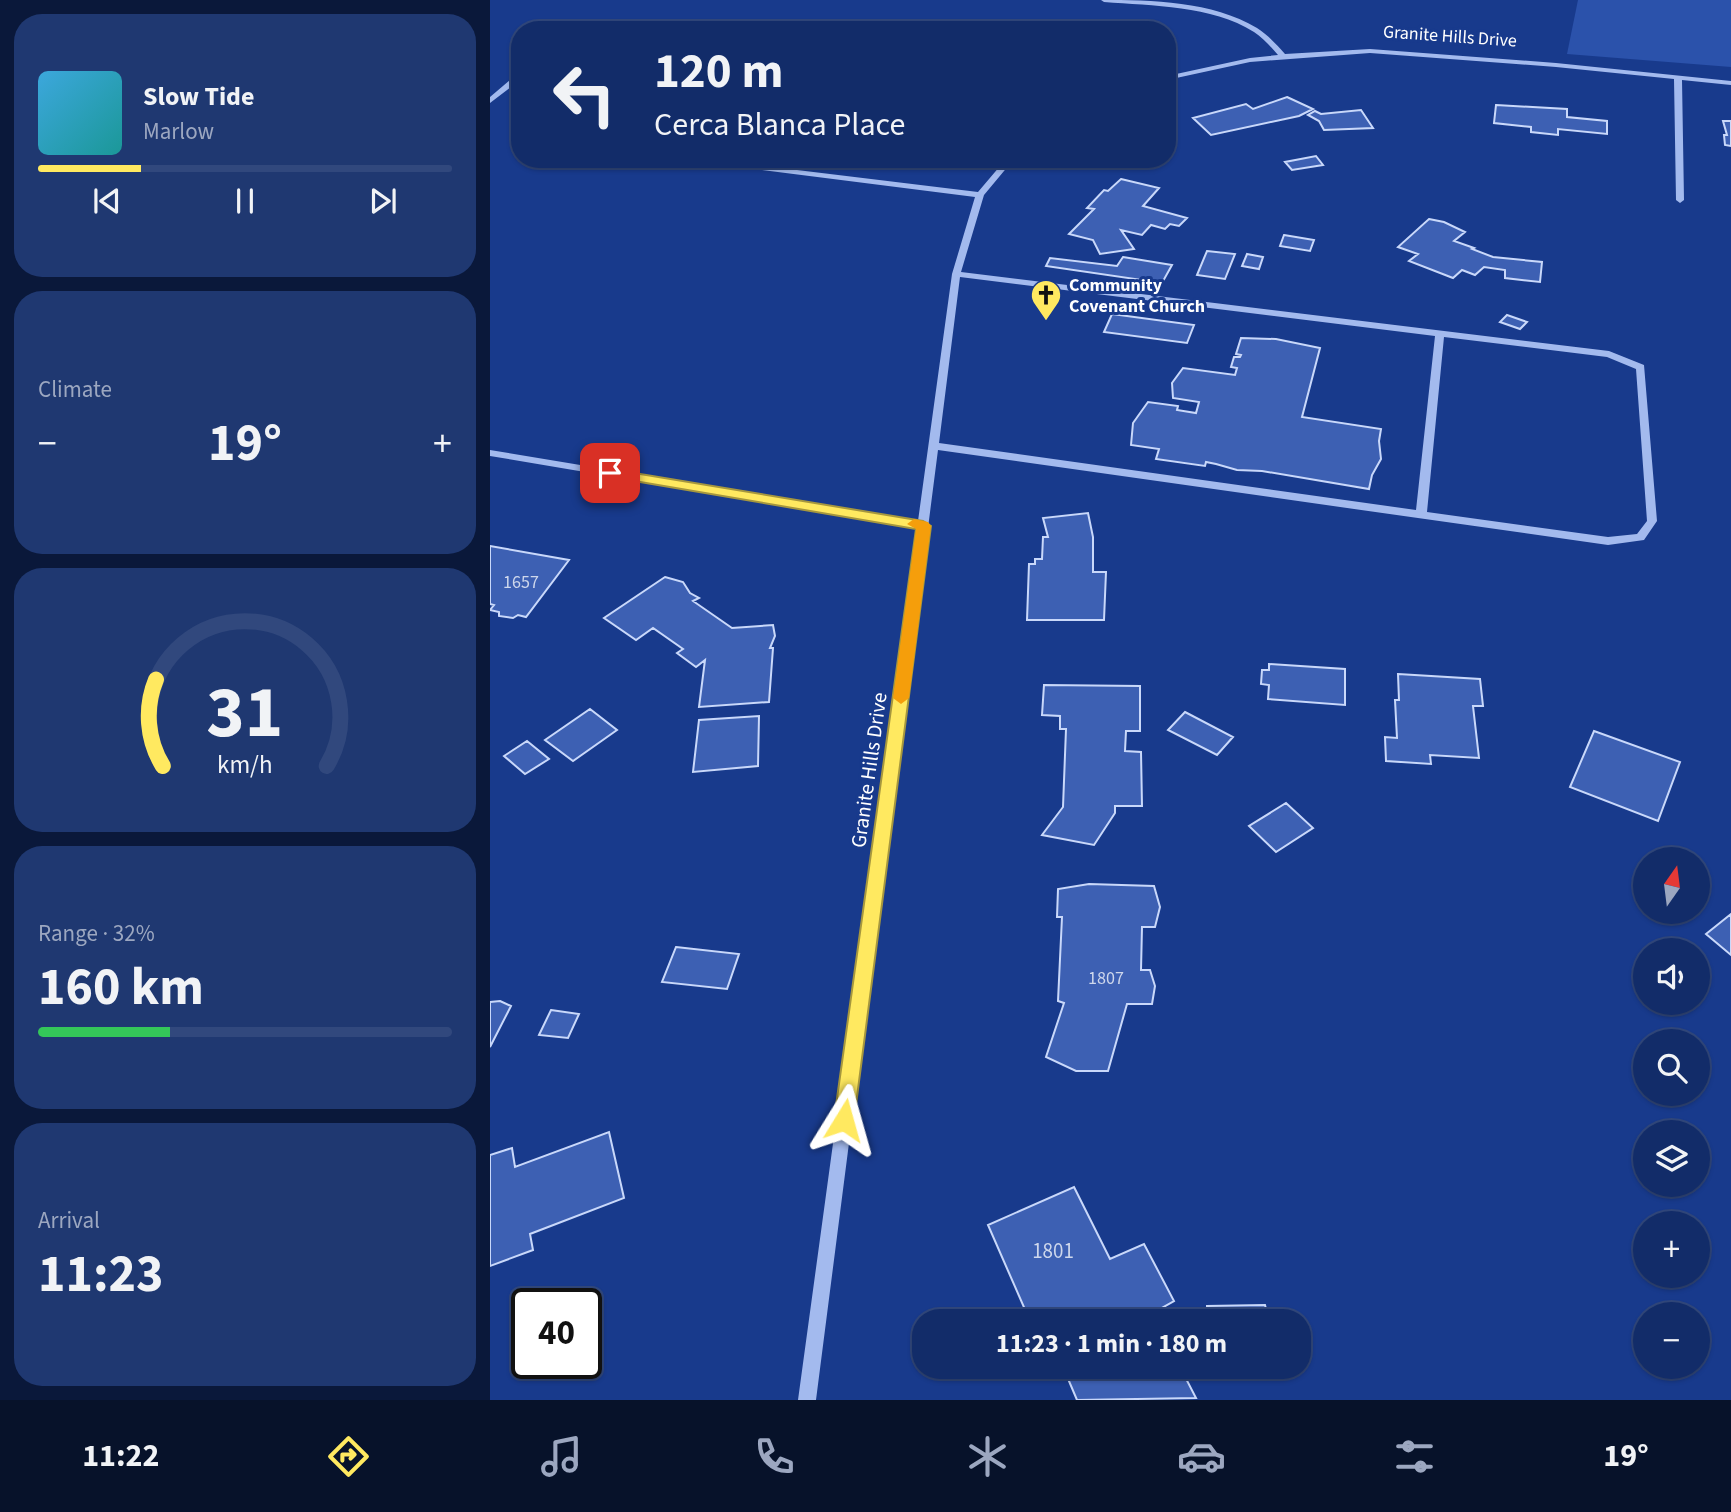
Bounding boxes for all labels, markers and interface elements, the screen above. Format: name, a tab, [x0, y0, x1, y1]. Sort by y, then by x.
street label: Granite Hills Drive	[1382, 19, 1518, 54]
text: 120 m	[654, 37, 783, 107]
icon: left	[539, 49, 630, 140]
text: Slow Tide	[143, 78, 254, 115]
text: Cerca Blanca Place	[654, 102, 905, 148]
text: Marlow	[143, 115, 214, 148]
icon: previous	[88, 182, 126, 220]
icon: pause	[226, 182, 264, 220]
icon: next	[364, 182, 402, 220]
place label: Community Covenant Church	[1069, 273, 1205, 319]
church icon: Community Covenant Church	[1029, 278, 1063, 322]
text: Climate	[38, 373, 112, 406]
text: 19°	[208, 407, 282, 481]
text: −	[38, 417, 57, 471]
text: +	[433, 417, 452, 471]
pin	[580, 443, 640, 503]
icon: arrive	[591, 454, 629, 492]
house number: 1657	[503, 570, 539, 595]
text: 31	[207, 661, 283, 765]
street label: Granite Hills Drive	[843, 690, 895, 850]
text: km/h	[217, 747, 273, 783]
north arrow	[1633, 847, 1710, 924]
map controls	[1633, 847, 1710, 1379]
text: Range · 32%	[38, 917, 155, 950]
button: sound	[1633, 938, 1710, 1015]
text: 160 km	[38, 951, 204, 1025]
house number: 1807	[1088, 966, 1124, 991]
button: search	[1633, 1029, 1710, 1106]
position arrow	[807, 1083, 881, 1157]
button: layers	[1633, 1120, 1710, 1197]
text: Arrival	[38, 1204, 100, 1237]
button: +	[1633, 1211, 1710, 1288]
house number: 1801	[1032, 1236, 1074, 1266]
text: 11:23	[38, 1238, 163, 1312]
speed limit sign: 40	[511, 1288, 602, 1379]
button: −	[1633, 1302, 1710, 1379]
text: 11:23 · 1 min · 180 m	[996, 1325, 1227, 1362]
icon: directions	[324, 1432, 373, 1481]
icon: music	[537, 1432, 586, 1481]
icon: phone	[750, 1432, 799, 1481]
icon: climate	[963, 1432, 1012, 1481]
icon: car	[1177, 1432, 1226, 1481]
icon: filters	[1390, 1432, 1439, 1481]
text: 11:22	[82, 1433, 159, 1479]
text: 19°	[1603, 1433, 1649, 1479]

